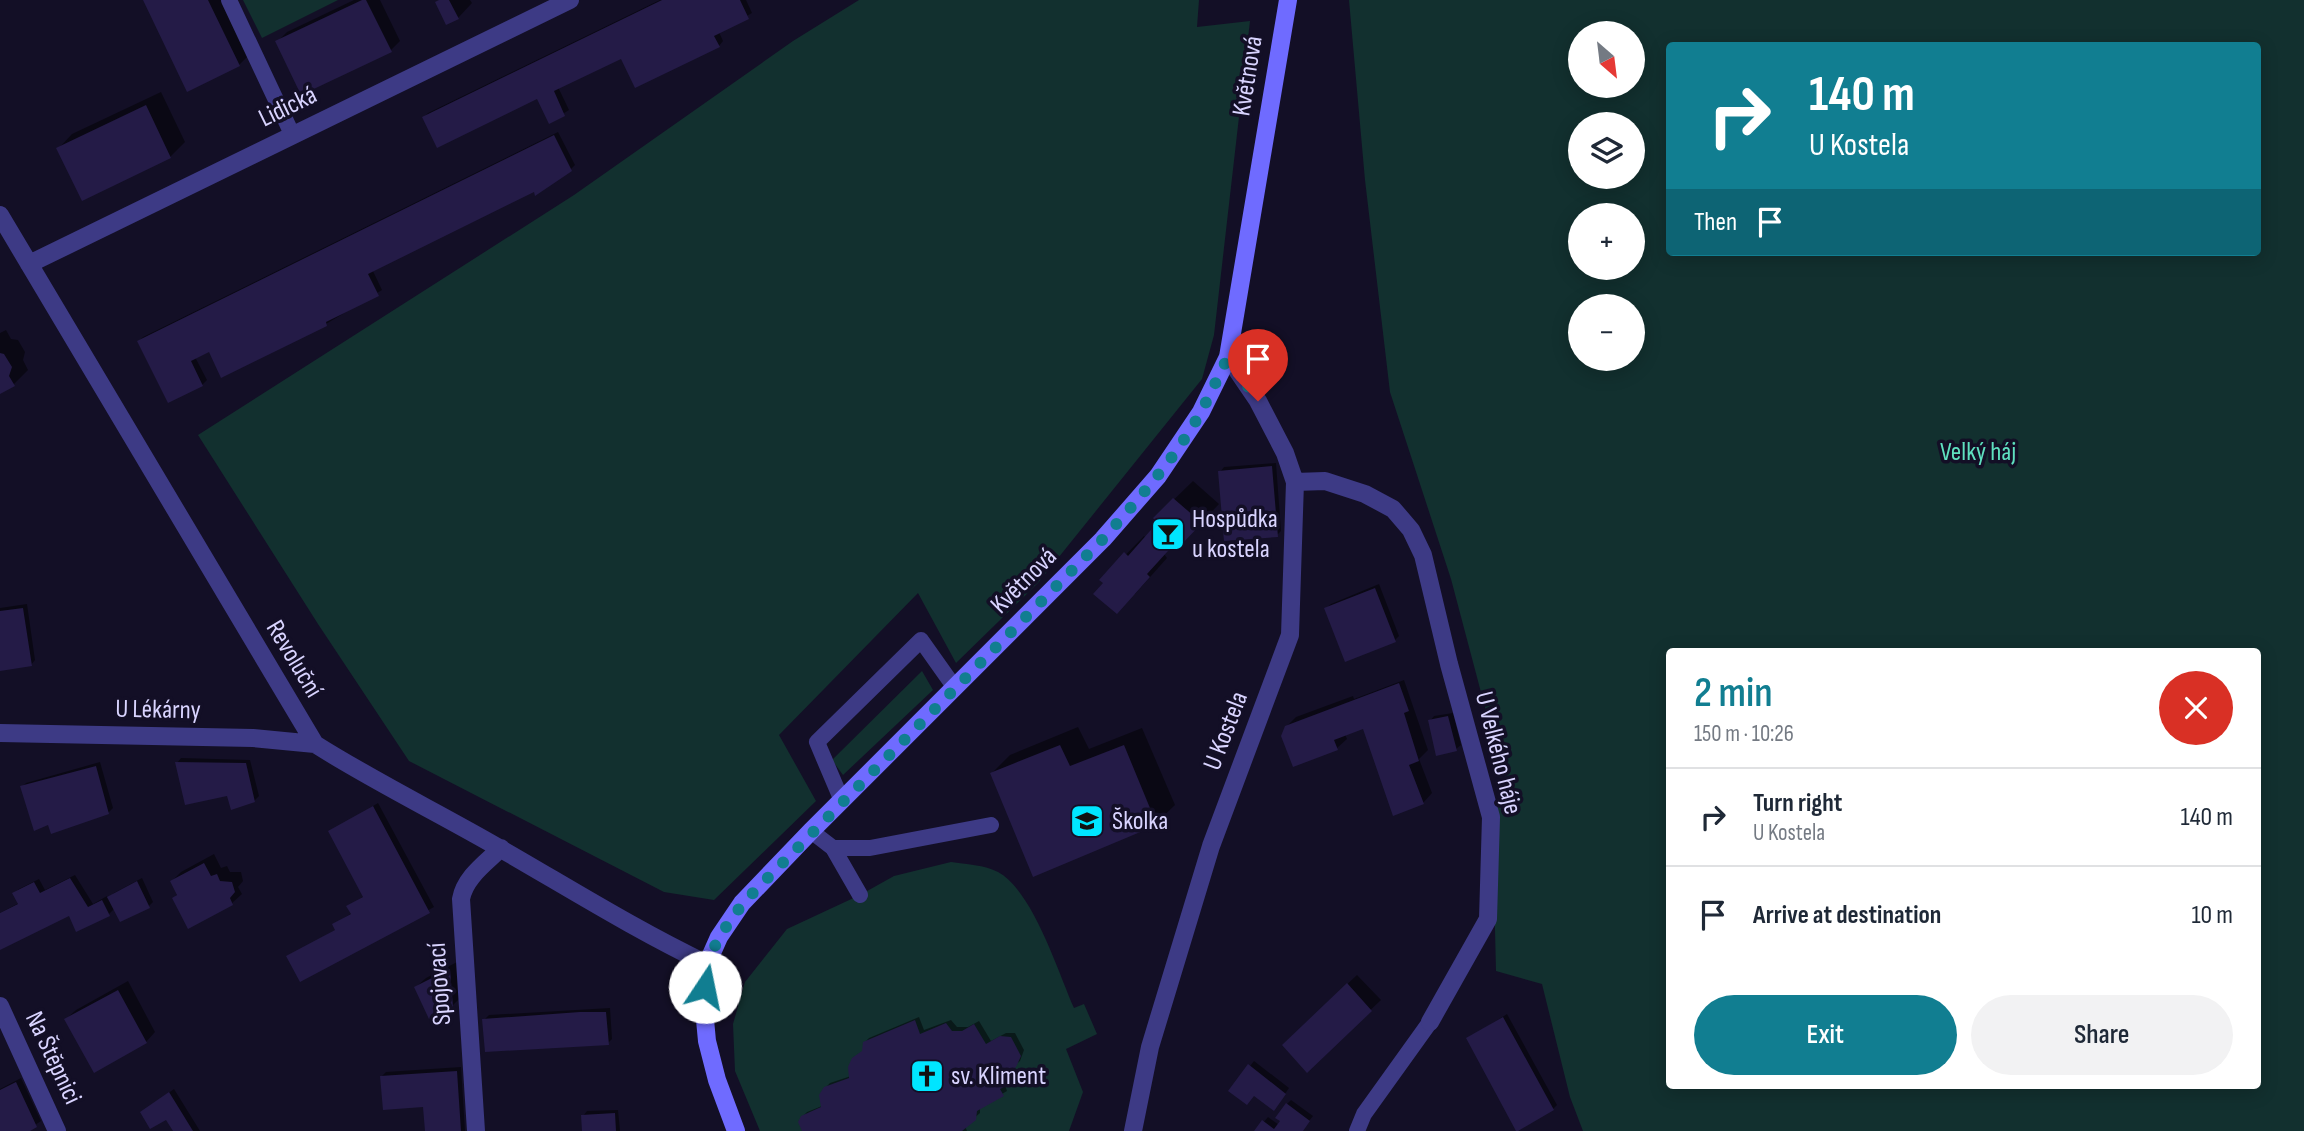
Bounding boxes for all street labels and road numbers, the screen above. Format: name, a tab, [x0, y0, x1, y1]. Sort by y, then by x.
street label: Květnová	[1226, 34, 1270, 118]
street label: Lidická	[254, 80, 322, 134]
street label: Květnová	[985, 542, 1063, 620]
street label: Revoluční	[259, 615, 329, 703]
street label: U Kostela	[1197, 687, 1255, 775]
street label: U Velkého háje	[1468, 688, 1528, 818]
street label: U Lékárny	[115, 694, 201, 726]
street label: Spojovací	[422, 941, 458, 1026]
street label: Na Štěpnici	[18, 1007, 88, 1109]

